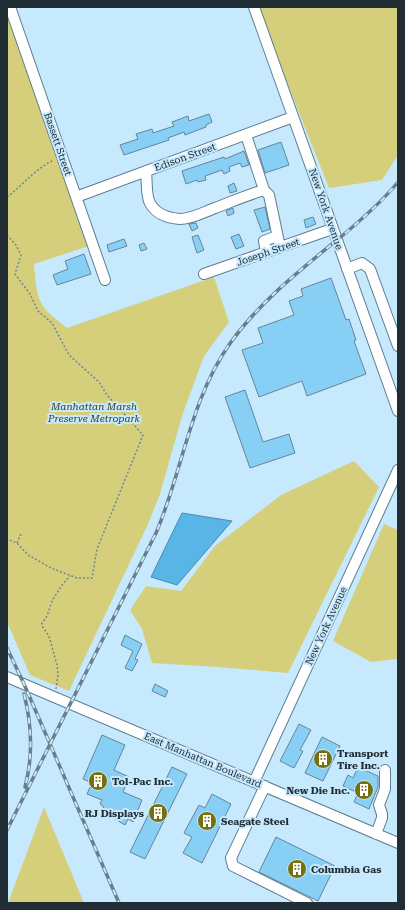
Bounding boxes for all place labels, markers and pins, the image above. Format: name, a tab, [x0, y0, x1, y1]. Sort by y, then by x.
building icon: Transport Tire Inc.	[312, 748, 334, 770]
place label: Transport Tire Inc.	[337, 748, 388, 771]
building icon: Tol-Pac Inc.	[87, 770, 109, 792]
place label: Tol-Pac Inc.	[112, 776, 173, 787]
building icon: New Die Inc.	[353, 779, 375, 801]
place label: New Die Inc.	[286, 785, 350, 796]
building icon: RJ Displays	[147, 802, 169, 824]
place label: RJ Displays	[85, 808, 144, 819]
building icon: Seagate Steel	[196, 810, 218, 832]
place label: Seagate Steel	[221, 816, 289, 827]
building icon: Columbia Gas	[286, 858, 308, 880]
place label: Columbia Gas	[311, 864, 381, 875]

